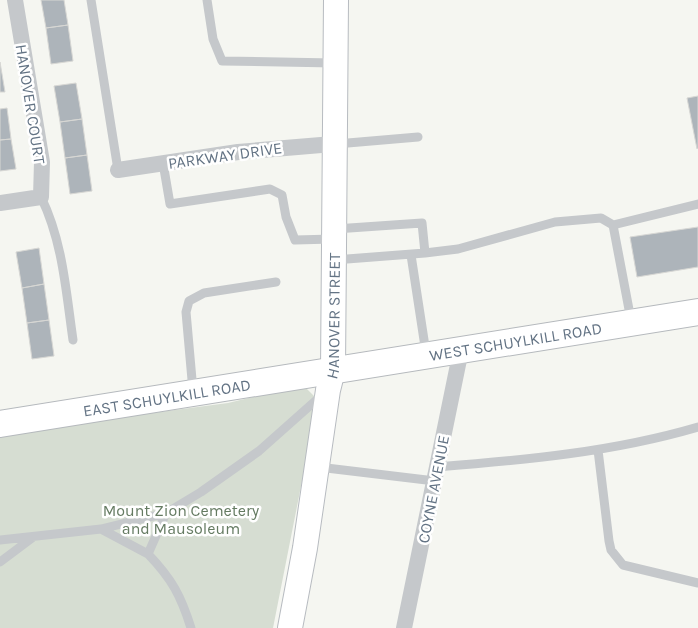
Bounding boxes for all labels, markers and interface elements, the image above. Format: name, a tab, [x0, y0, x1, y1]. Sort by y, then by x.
street label: HANOVER COURT	[12, 43, 49, 165]
street label: PARKWAY DRIVE	[167, 138, 283, 173]
street label: HANOVER STREET	[322, 253, 344, 381]
street label: WEST SCHUYLKILL ROAD	[428, 319, 603, 365]
street label: EAST SCHUYLKILL ROAD	[82, 375, 252, 421]
street label: COYNE AVENUE	[414, 434, 453, 545]
park label: Mount Zion Cemetery and Mausoleum	[103, 501, 260, 538]

